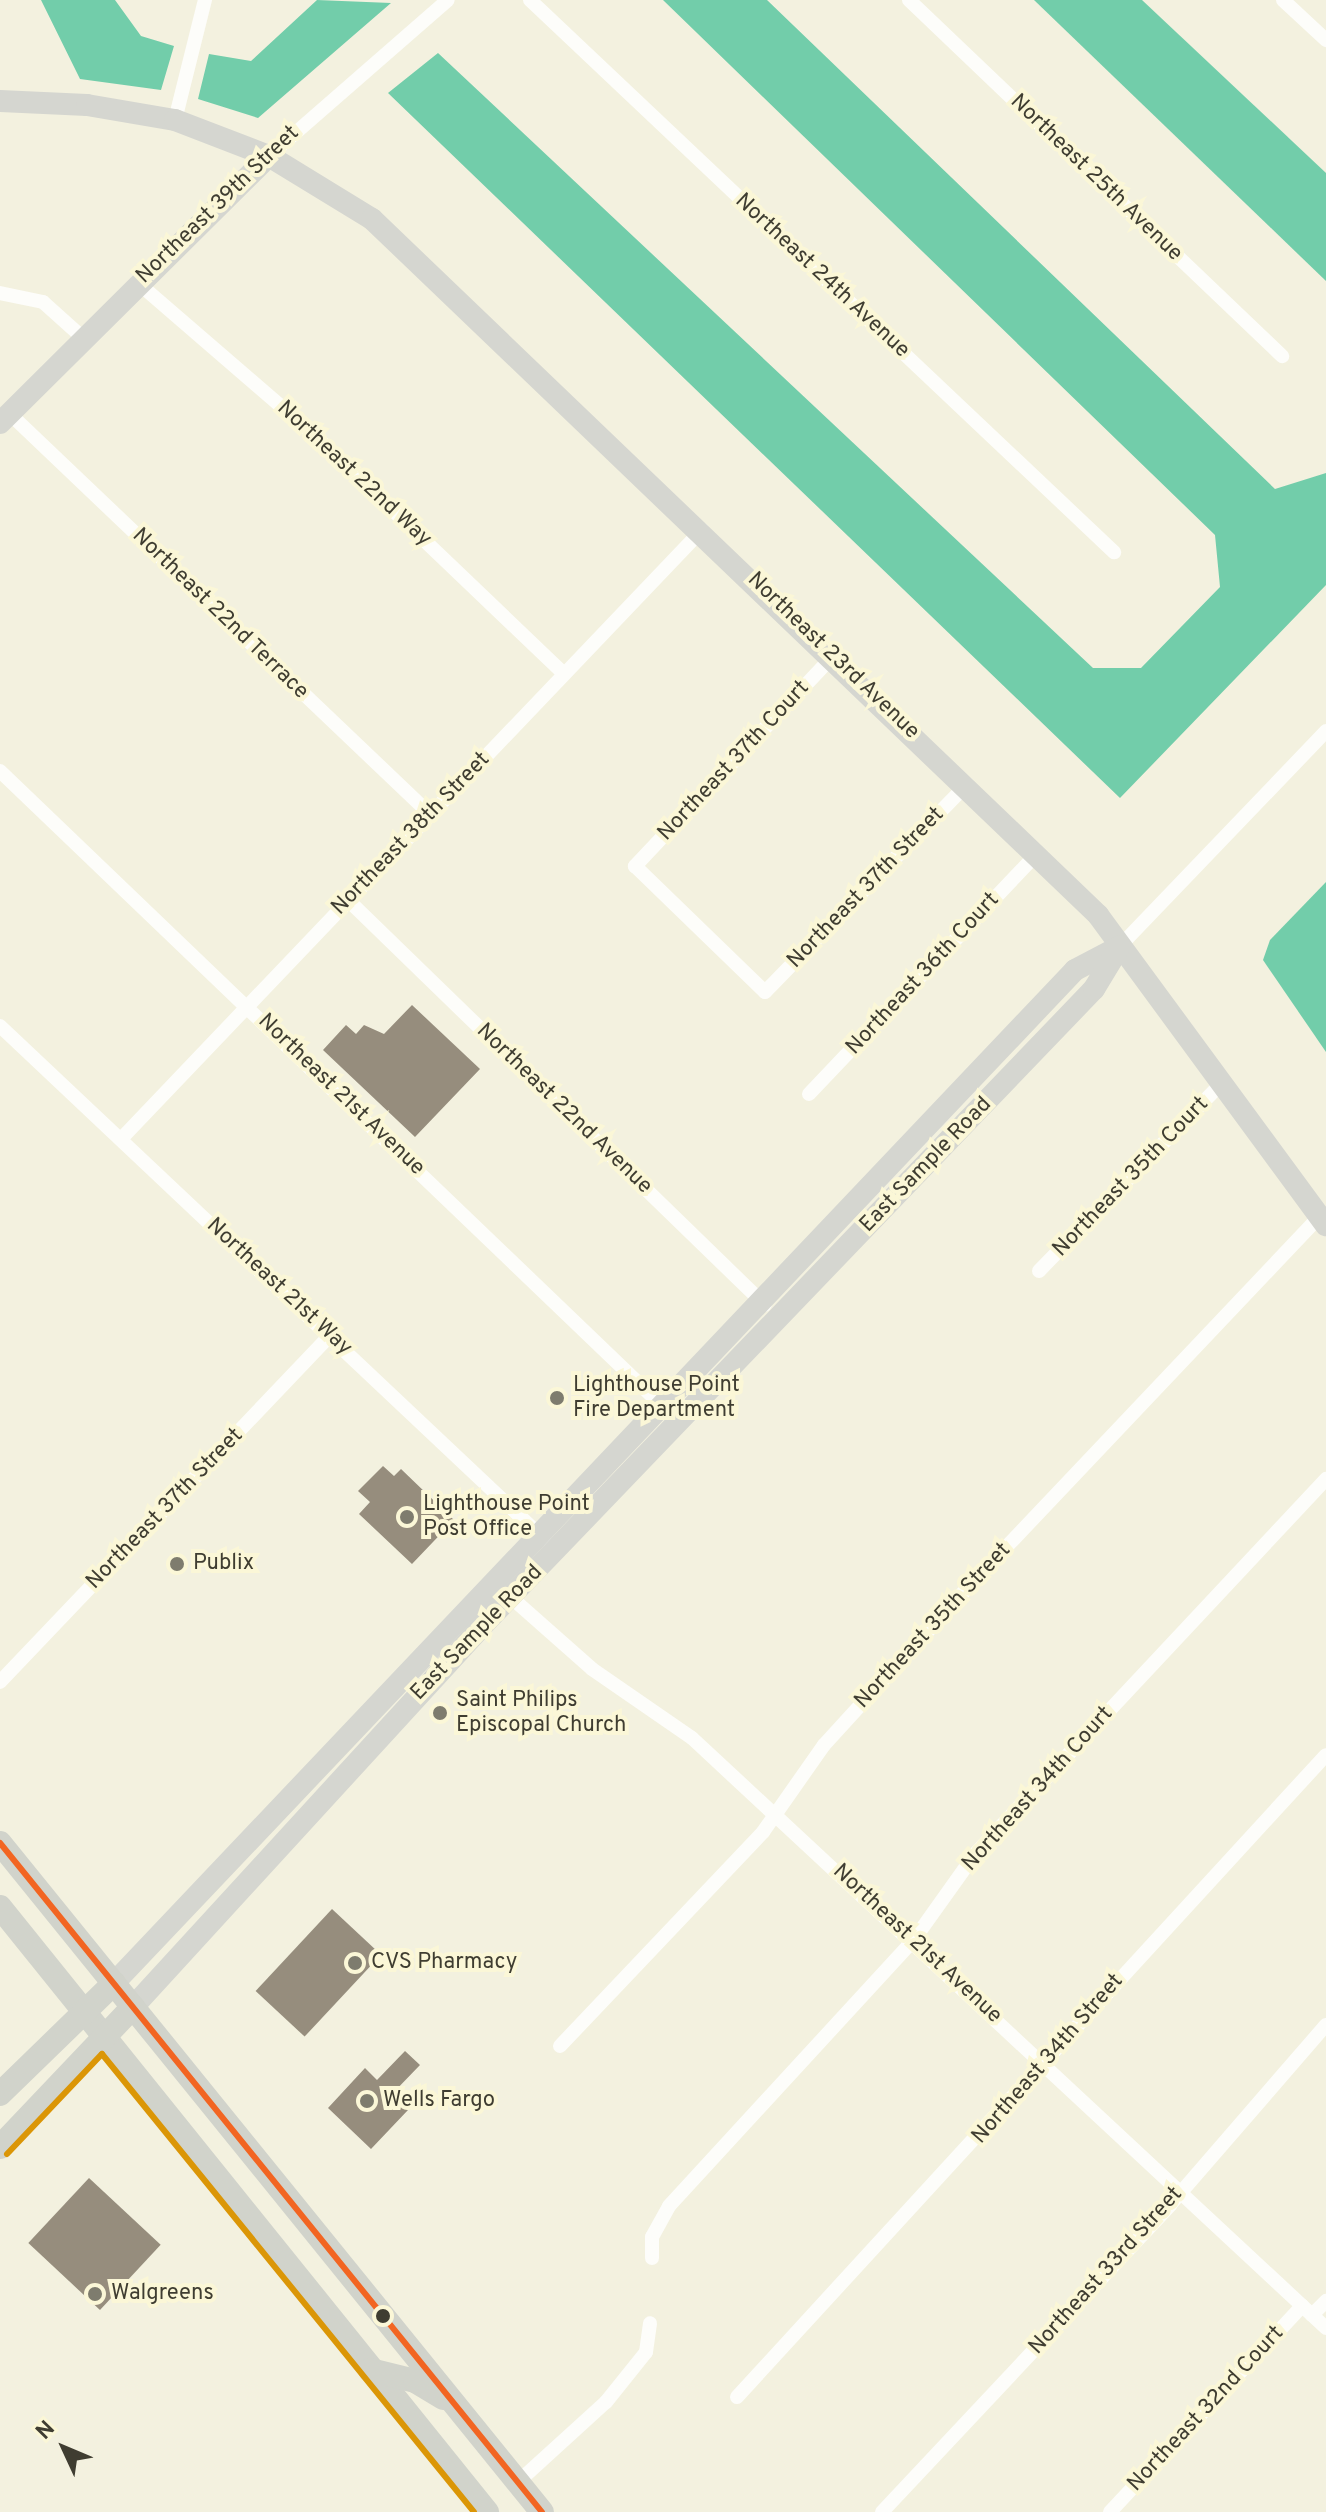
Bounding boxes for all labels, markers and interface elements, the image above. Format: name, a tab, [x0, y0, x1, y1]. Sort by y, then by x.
street label: Northeast 25th Avenue	[1004, 89, 1188, 267]
street label: Northeast 39th Street	[131, 120, 305, 290]
street label: Northeast 24th Avenue	[729, 188, 915, 364]
street label: Northeast 22nd Way	[271, 395, 437, 553]
street label: Northeast 22nd Terrace	[126, 523, 314, 705]
street label: Northeast 23rd Avenue	[741, 567, 925, 745]
street label: Northeast 37th Court	[653, 675, 815, 847]
street label: Northeast 38th Street	[326, 747, 496, 921]
street label: Northeast 37th Street	[782, 802, 950, 974]
street label: Northeast 36th Court	[841, 887, 1005, 1061]
street label: Northeast 21st Avenue	[252, 1008, 430, 1182]
street label: Northeast 22nd Avenue	[470, 1018, 658, 1200]
street label: Northeast 35th Court	[1048, 1091, 1214, 1263]
street label: East Sample Road	[855, 1092, 997, 1238]
street label: Northeast 21st Way	[200, 1213, 358, 1361]
place label: Lighthouse Point Fire Department	[573, 1372, 740, 1424]
marker: Lighthouse Point Fire Department	[548, 1389, 566, 1407]
street label: Northeast 37th Street	[81, 1423, 249, 1595]
place label: Lighthouse Point Post Office	[423, 1491, 590, 1542]
marker: Lighthouse Point Post Office	[398, 1508, 416, 1526]
street label: Northeast 35th Street	[849, 1538, 1017, 1714]
place label: Publix	[193, 1551, 254, 1577]
marker: Publix	[168, 1555, 186, 1573]
street label: East Sample Road	[406, 1560, 548, 1706]
place label: Saint Philips Episcopal Church	[456, 1687, 626, 1738]
street label: Northeast 34th Court	[957, 1701, 1119, 1877]
marker: Saint Philips Episcopal Church	[431, 1704, 449, 1722]
street label: Northeast 21st Avenue	[827, 1858, 1007, 2030]
place label: CVS Pharmacy	[371, 1950, 517, 1976]
marker: CVS Pharmacy	[346, 1954, 364, 1972]
street label: Northeast 34th Street	[967, 1968, 1129, 2150]
place label: Wells Fargo	[383, 2088, 495, 2114]
marker: Wells Fargo	[358, 2092, 376, 2110]
street label: Northeast 33rd Street	[1024, 2182, 1188, 2360]
place label: Walgreens	[111, 2281, 214, 2307]
marker: Walgreens	[86, 2285, 104, 2303]
unlabelled marker	[375, 2308, 391, 2324]
street label: Northeast 32nd Court	[1122, 2321, 1290, 2497]
north arrow	[24, 2408, 104, 2488]
text: N	[31, 2416, 62, 2446]

